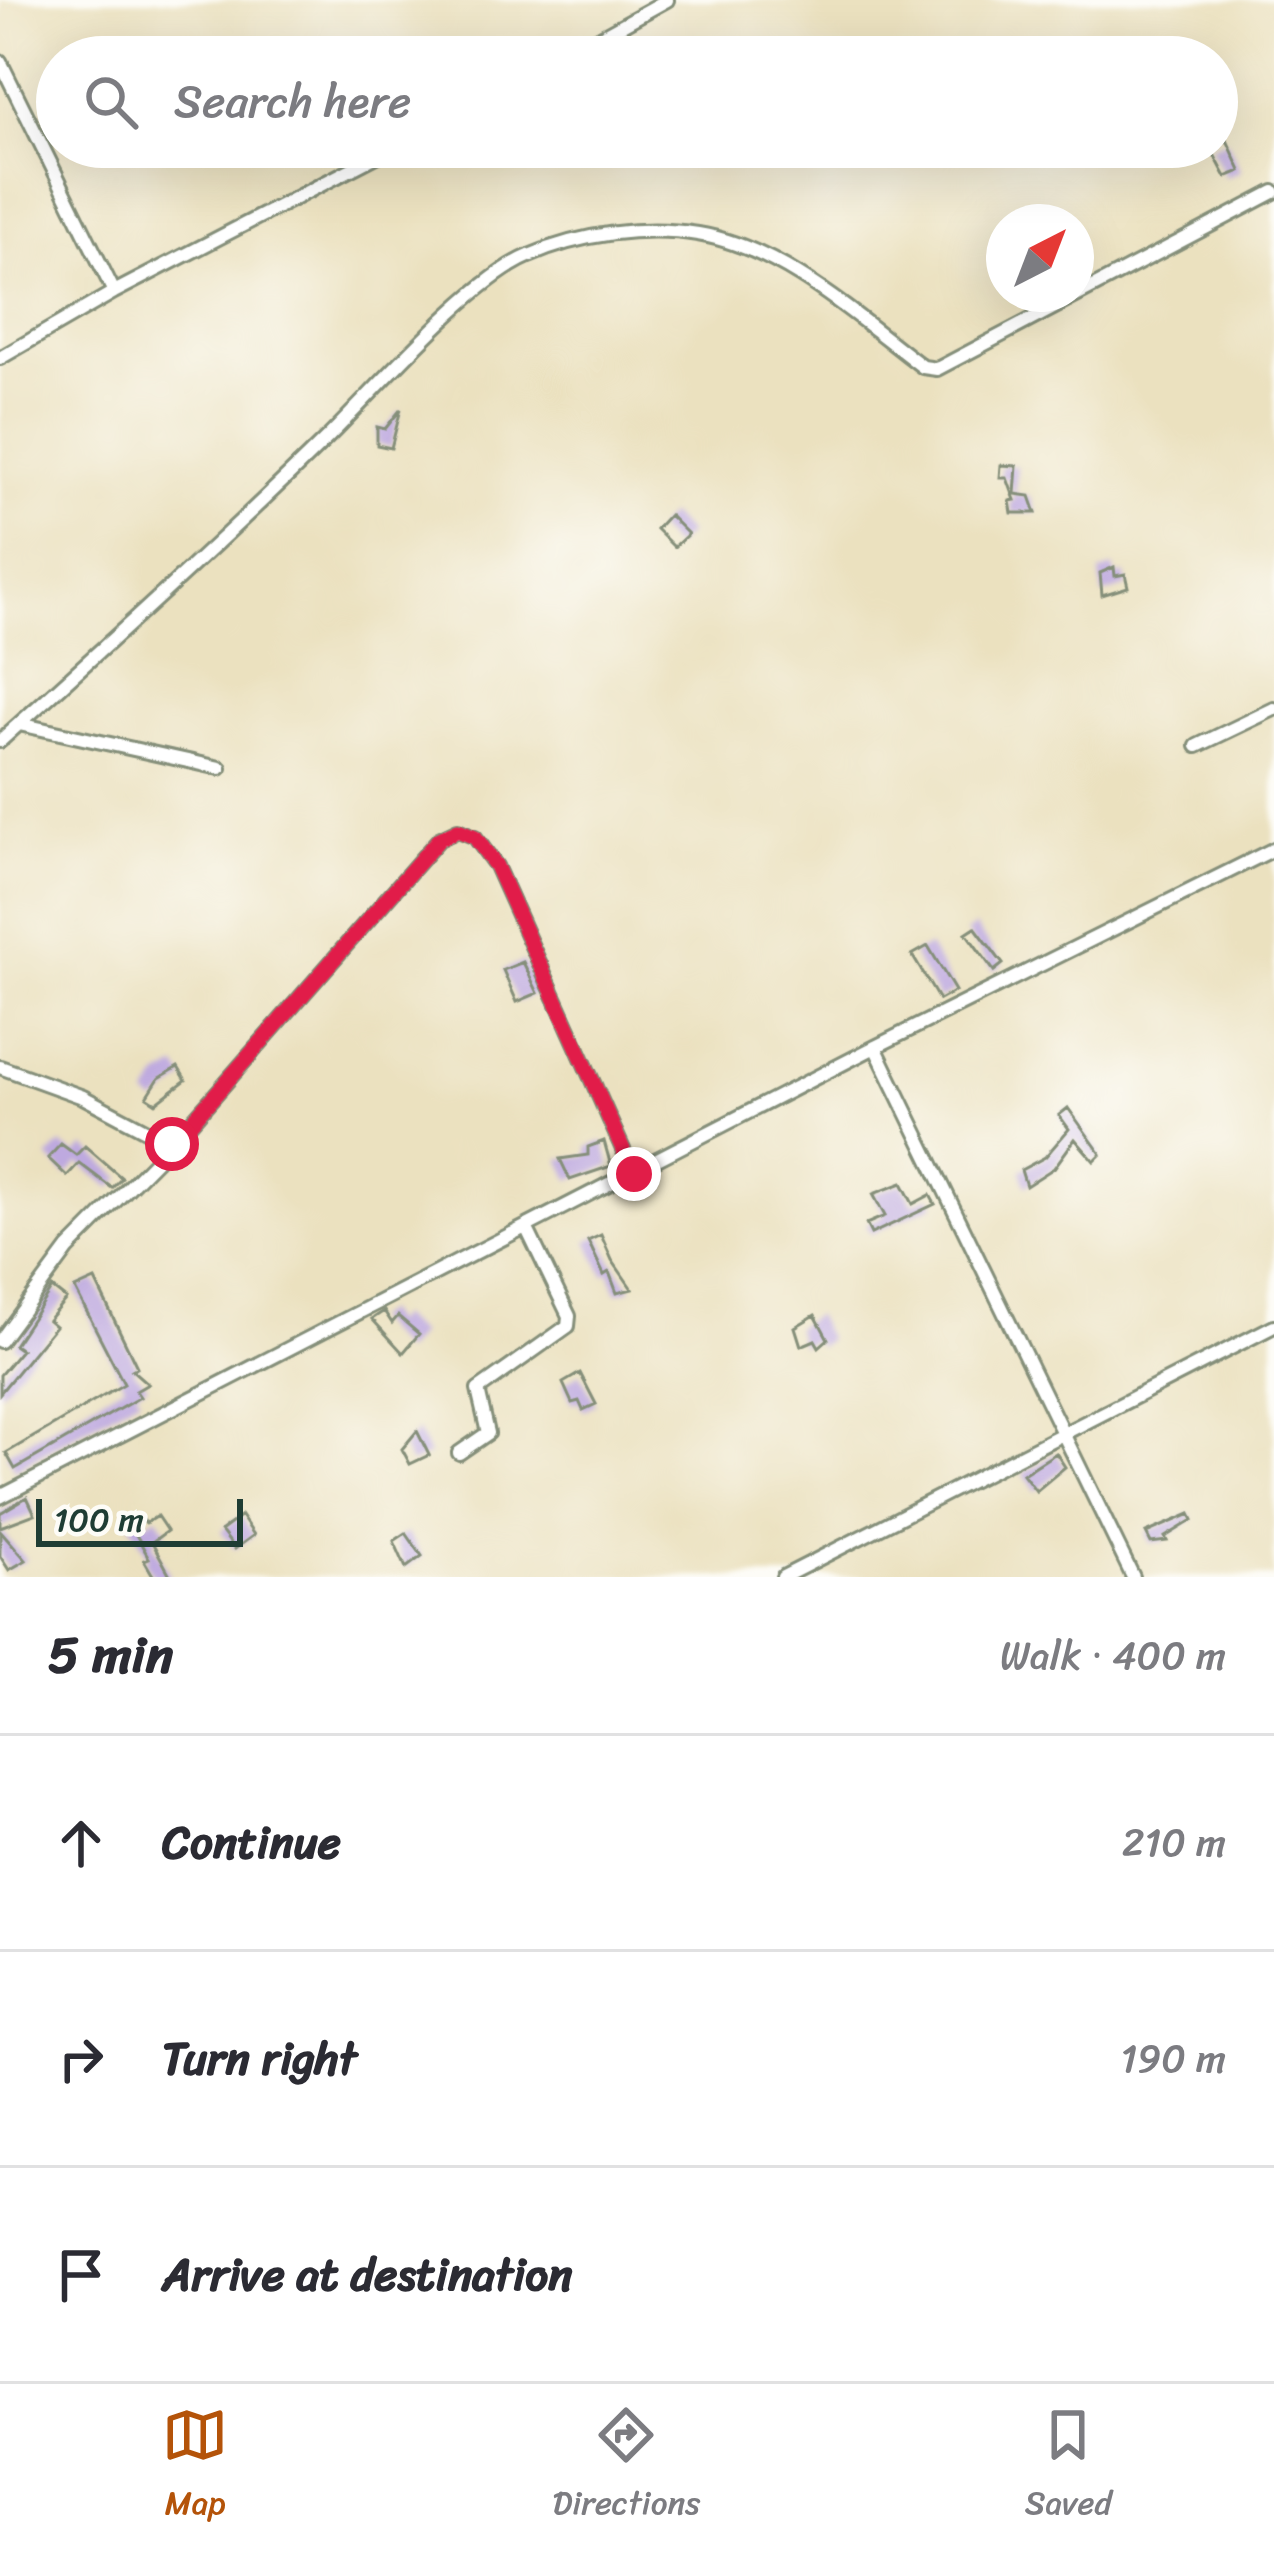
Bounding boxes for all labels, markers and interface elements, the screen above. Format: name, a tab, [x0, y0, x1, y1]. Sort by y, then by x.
search box	[36, 36, 1238, 168]
text: Search here	[174, 62, 411, 142]
icon: search	[78, 69, 144, 135]
north arrow	[986, 204, 1094, 312]
route start	[145, 1117, 199, 1171]
route end	[607, 1147, 661, 1201]
text: 100 m	[54, 1491, 144, 1549]
scale bar	[36, 1493, 243, 1546]
text: 5 min	[48, 1610, 173, 1700]
text: Walk · 400 m	[1000, 1621, 1226, 1690]
text: Continue	[162, 1803, 341, 1883]
text: 210 m	[1122, 1808, 1226, 1877]
icon: ahead	[48, 1810, 114, 1876]
text: Turn right	[162, 2019, 357, 2099]
text: 190 m	[1121, 2024, 1226, 2093]
icon: right	[48, 2026, 114, 2092]
text: Arrive at destination	[162, 2235, 572, 2315]
icon: arrive	[48, 2242, 114, 2308]
tab: Map	[162, 2402, 228, 2532]
tab: Directions	[553, 2402, 700, 2532]
tab: Saved	[1025, 2402, 1112, 2532]

